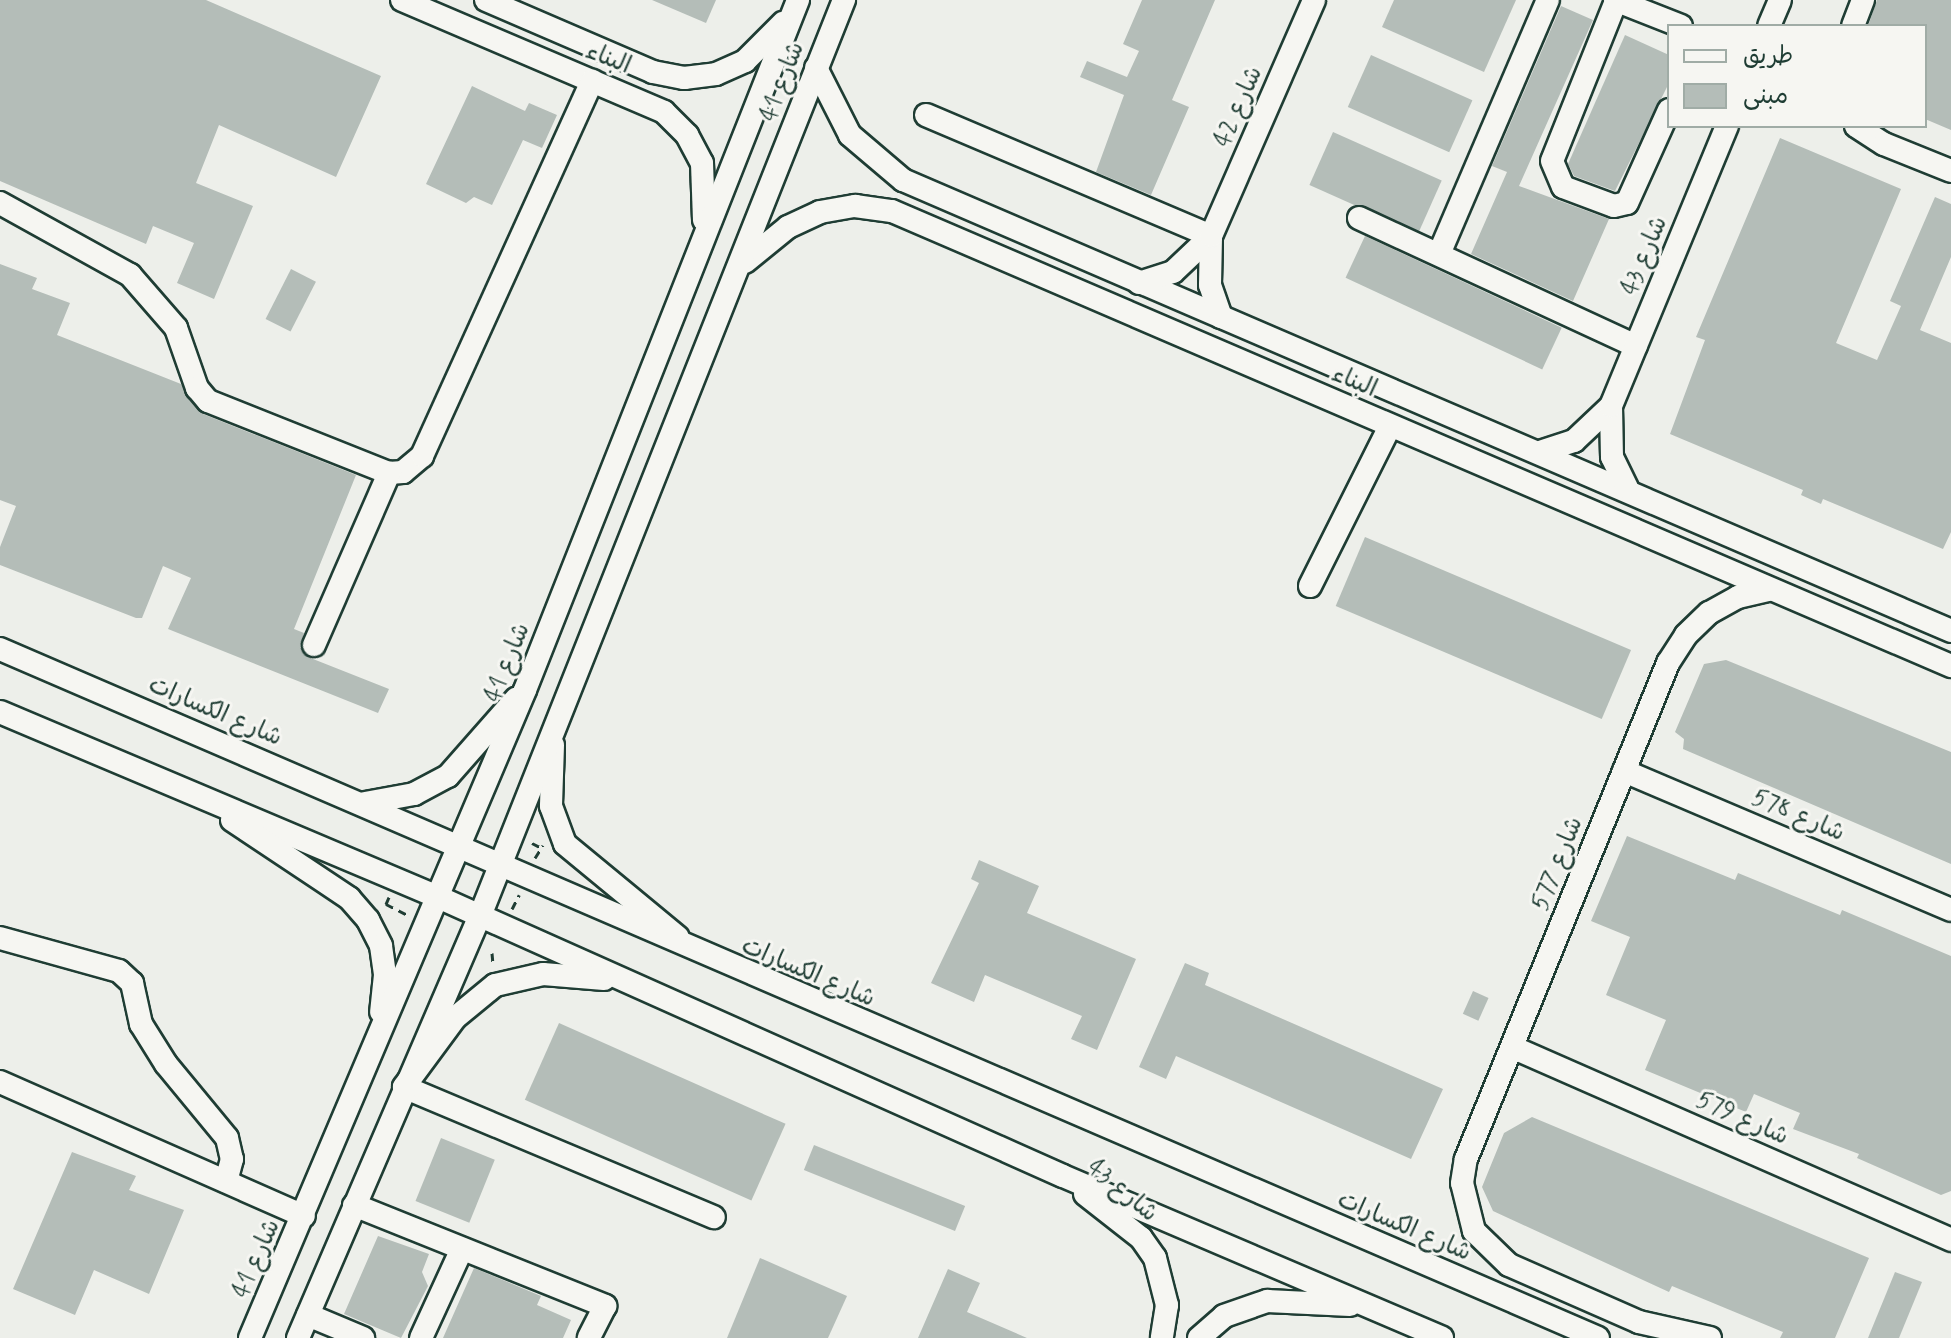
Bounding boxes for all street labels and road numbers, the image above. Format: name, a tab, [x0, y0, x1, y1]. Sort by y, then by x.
street label: البناء	[581, 37, 635, 81]
street label: شارع 41	[755, 38, 811, 126]
street label: شارع 42	[1209, 62, 1269, 152]
street label: شارع 43	[1616, 212, 1674, 300]
street label: البناء	[1327, 360, 1381, 404]
street label: شارع 41	[479, 619, 537, 707]
street label: شارع الكسارات	[144, 671, 286, 753]
street label: شارع 578	[1747, 784, 1849, 848]
street label: شارع 577	[1526, 813, 1590, 915]
street label: شارع الكسارات	[737, 932, 879, 1014]
street label: شارع 579	[1692, 1086, 1792, 1152]
street label: شارع 43	[1081, 1153, 1163, 1229]
street label: شارع الكسارات	[1333, 1186, 1475, 1268]
street label: شارع 41	[227, 1215, 287, 1303]

